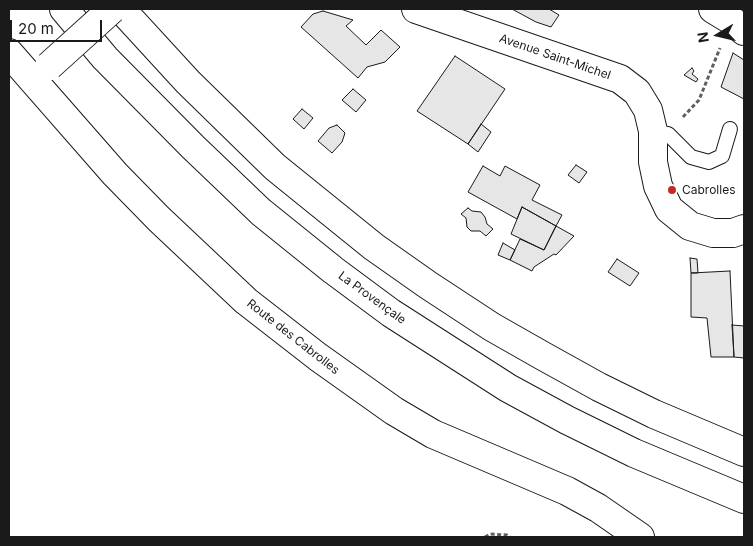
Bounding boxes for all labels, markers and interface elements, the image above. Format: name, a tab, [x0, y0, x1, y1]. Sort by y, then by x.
scale bar	[12, 10, 105, 42]
north arrow	[693, 10, 743, 60]
text: 20 m	[18, 19, 54, 38]
street label: Avenue Saint-Michel	[497, 31, 613, 83]
text: N	[693, 31, 712, 44]
place label: Cabrolles	[682, 183, 736, 197]
marker: Cabrolles	[666, 184, 678, 196]
street label: La Provençale	[335, 269, 409, 327]
street label: Route des Cabrolles	[244, 296, 342, 378]

